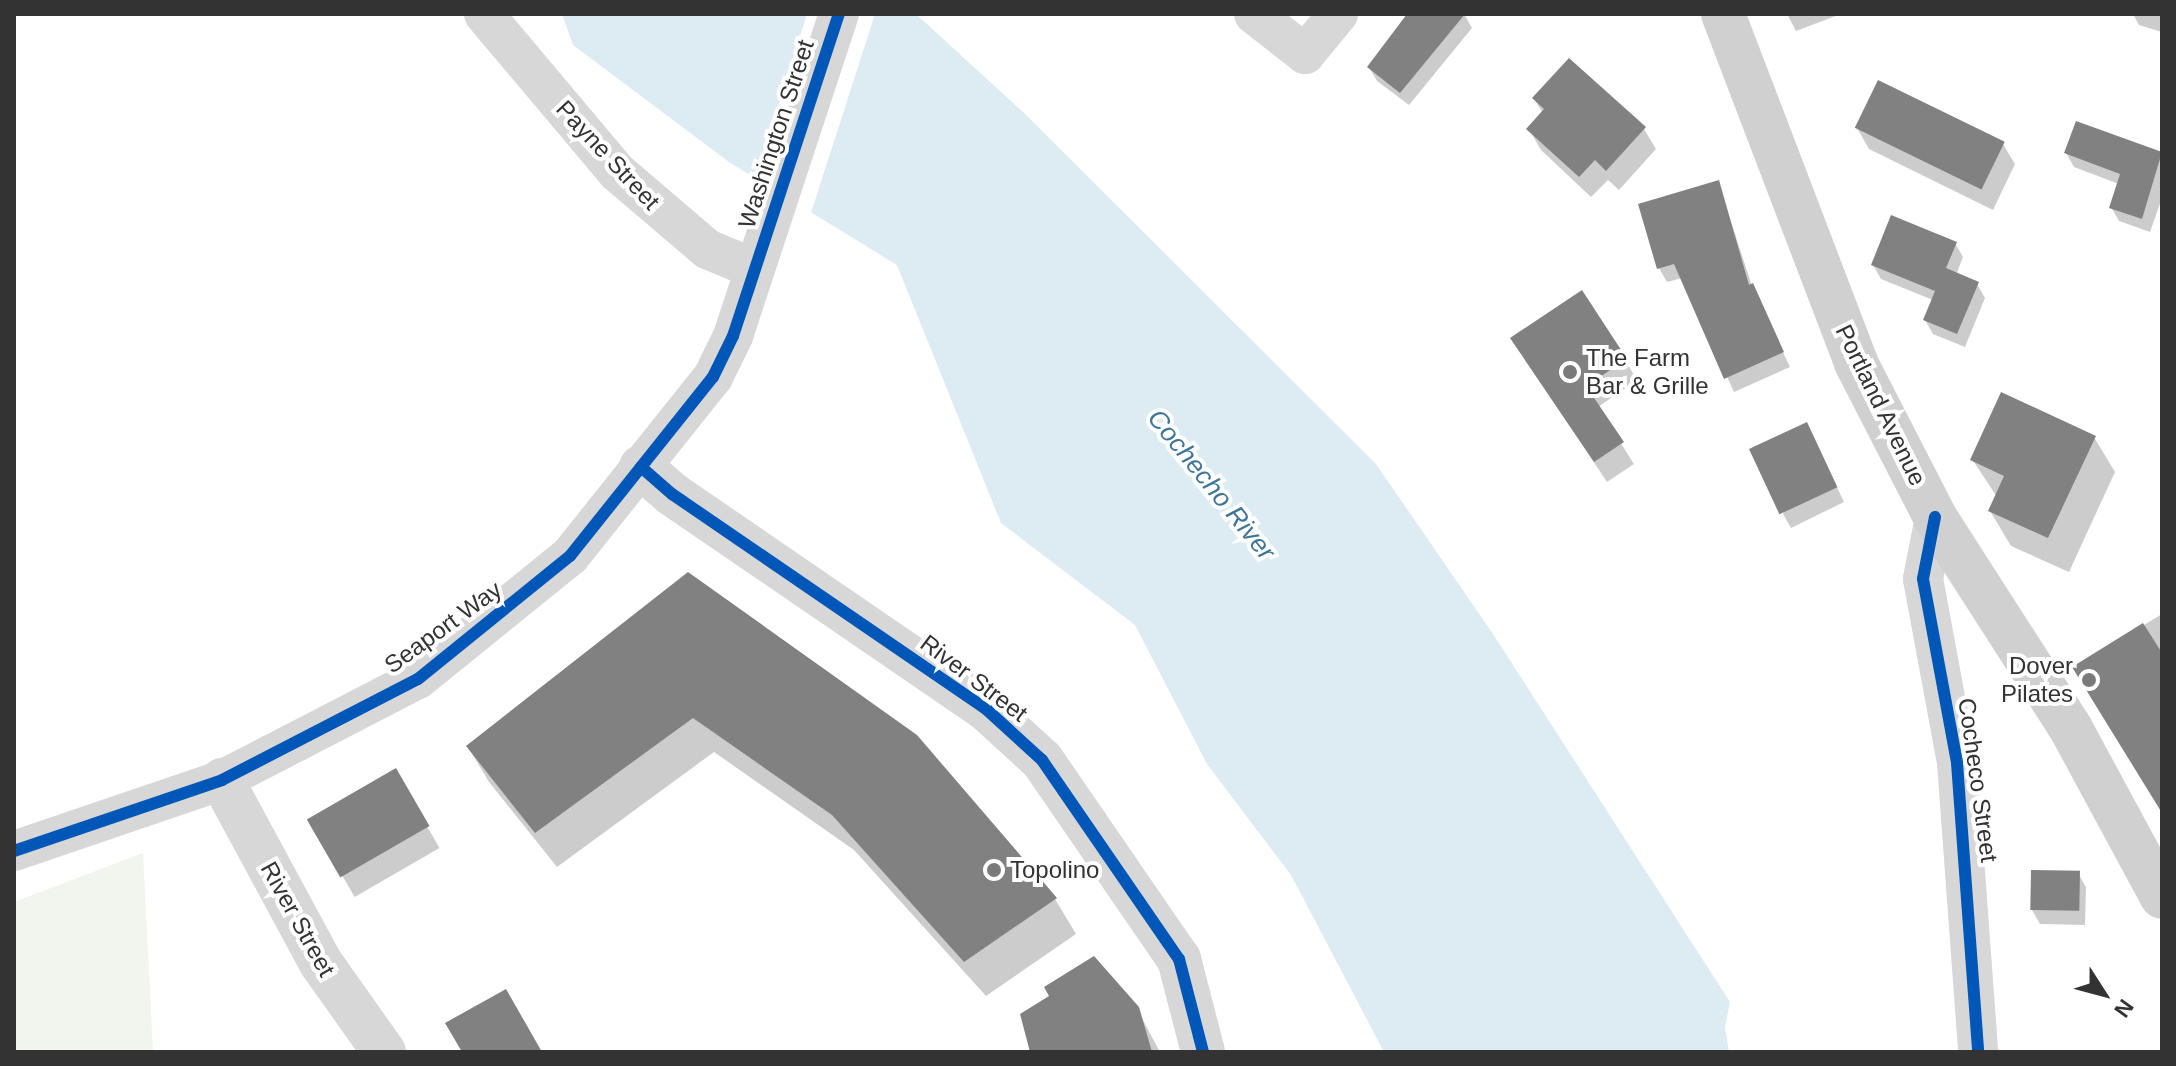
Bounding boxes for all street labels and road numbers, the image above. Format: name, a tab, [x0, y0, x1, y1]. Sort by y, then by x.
street label: Washington Street	[732, 36, 820, 232]
street label: Payne Street	[550, 94, 666, 216]
street label: Portland Avenue	[1829, 319, 1933, 491]
street label: Seaport Way	[379, 575, 507, 679]
street label: River Street	[915, 628, 1033, 728]
street label: Cocheco Street	[1952, 696, 2004, 864]
street label: River Street	[255, 857, 341, 981]

